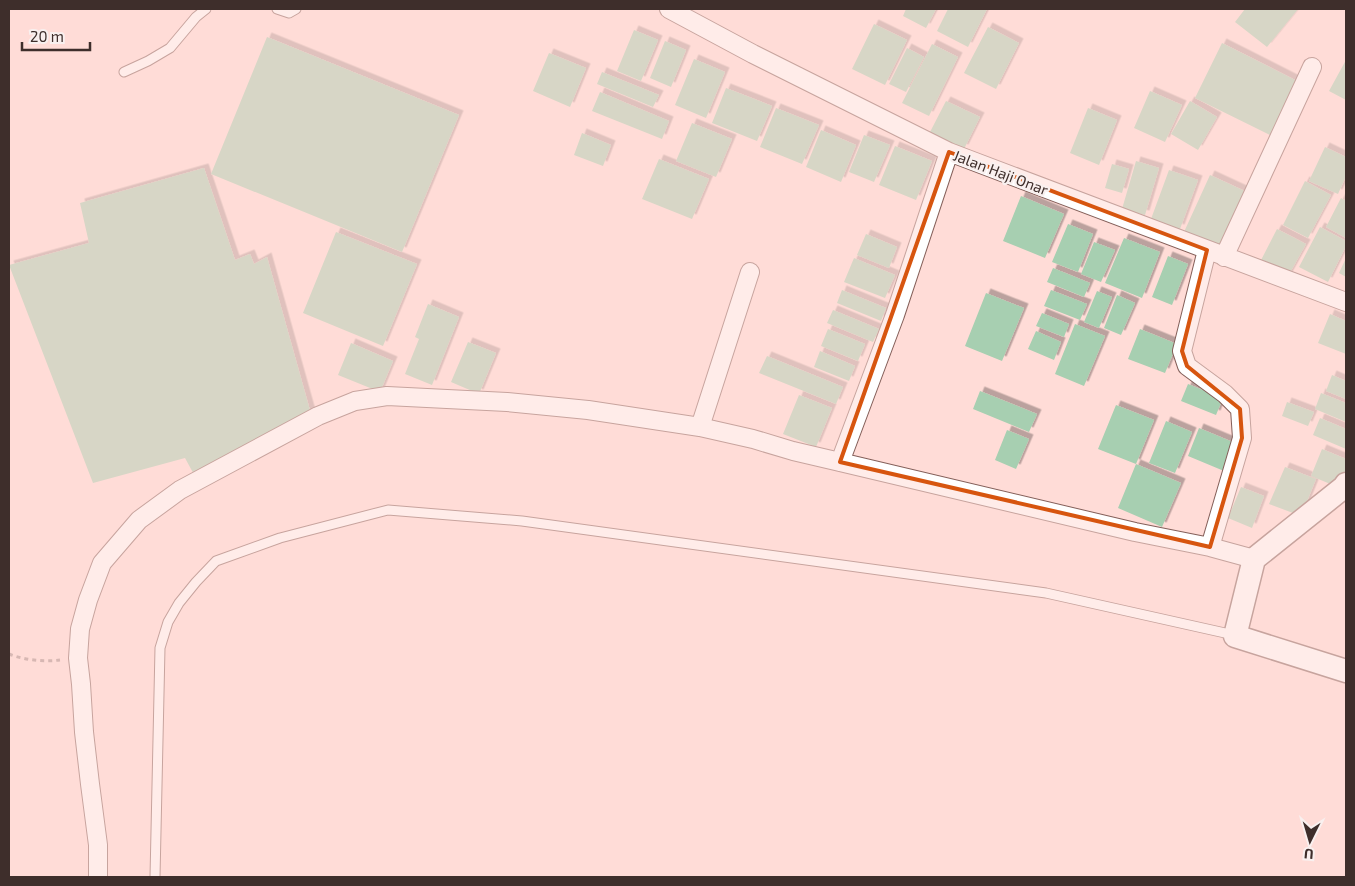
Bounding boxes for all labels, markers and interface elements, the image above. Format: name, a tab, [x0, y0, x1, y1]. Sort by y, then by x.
scale bar	[22, 20, 90, 52]
text: 20 m	[30, 27, 64, 45]
street label: Jalan Haji Onar	[951, 146, 1051, 199]
north arrow	[1285, 816, 1335, 866]
text: U	[1303, 846, 1314, 863]

